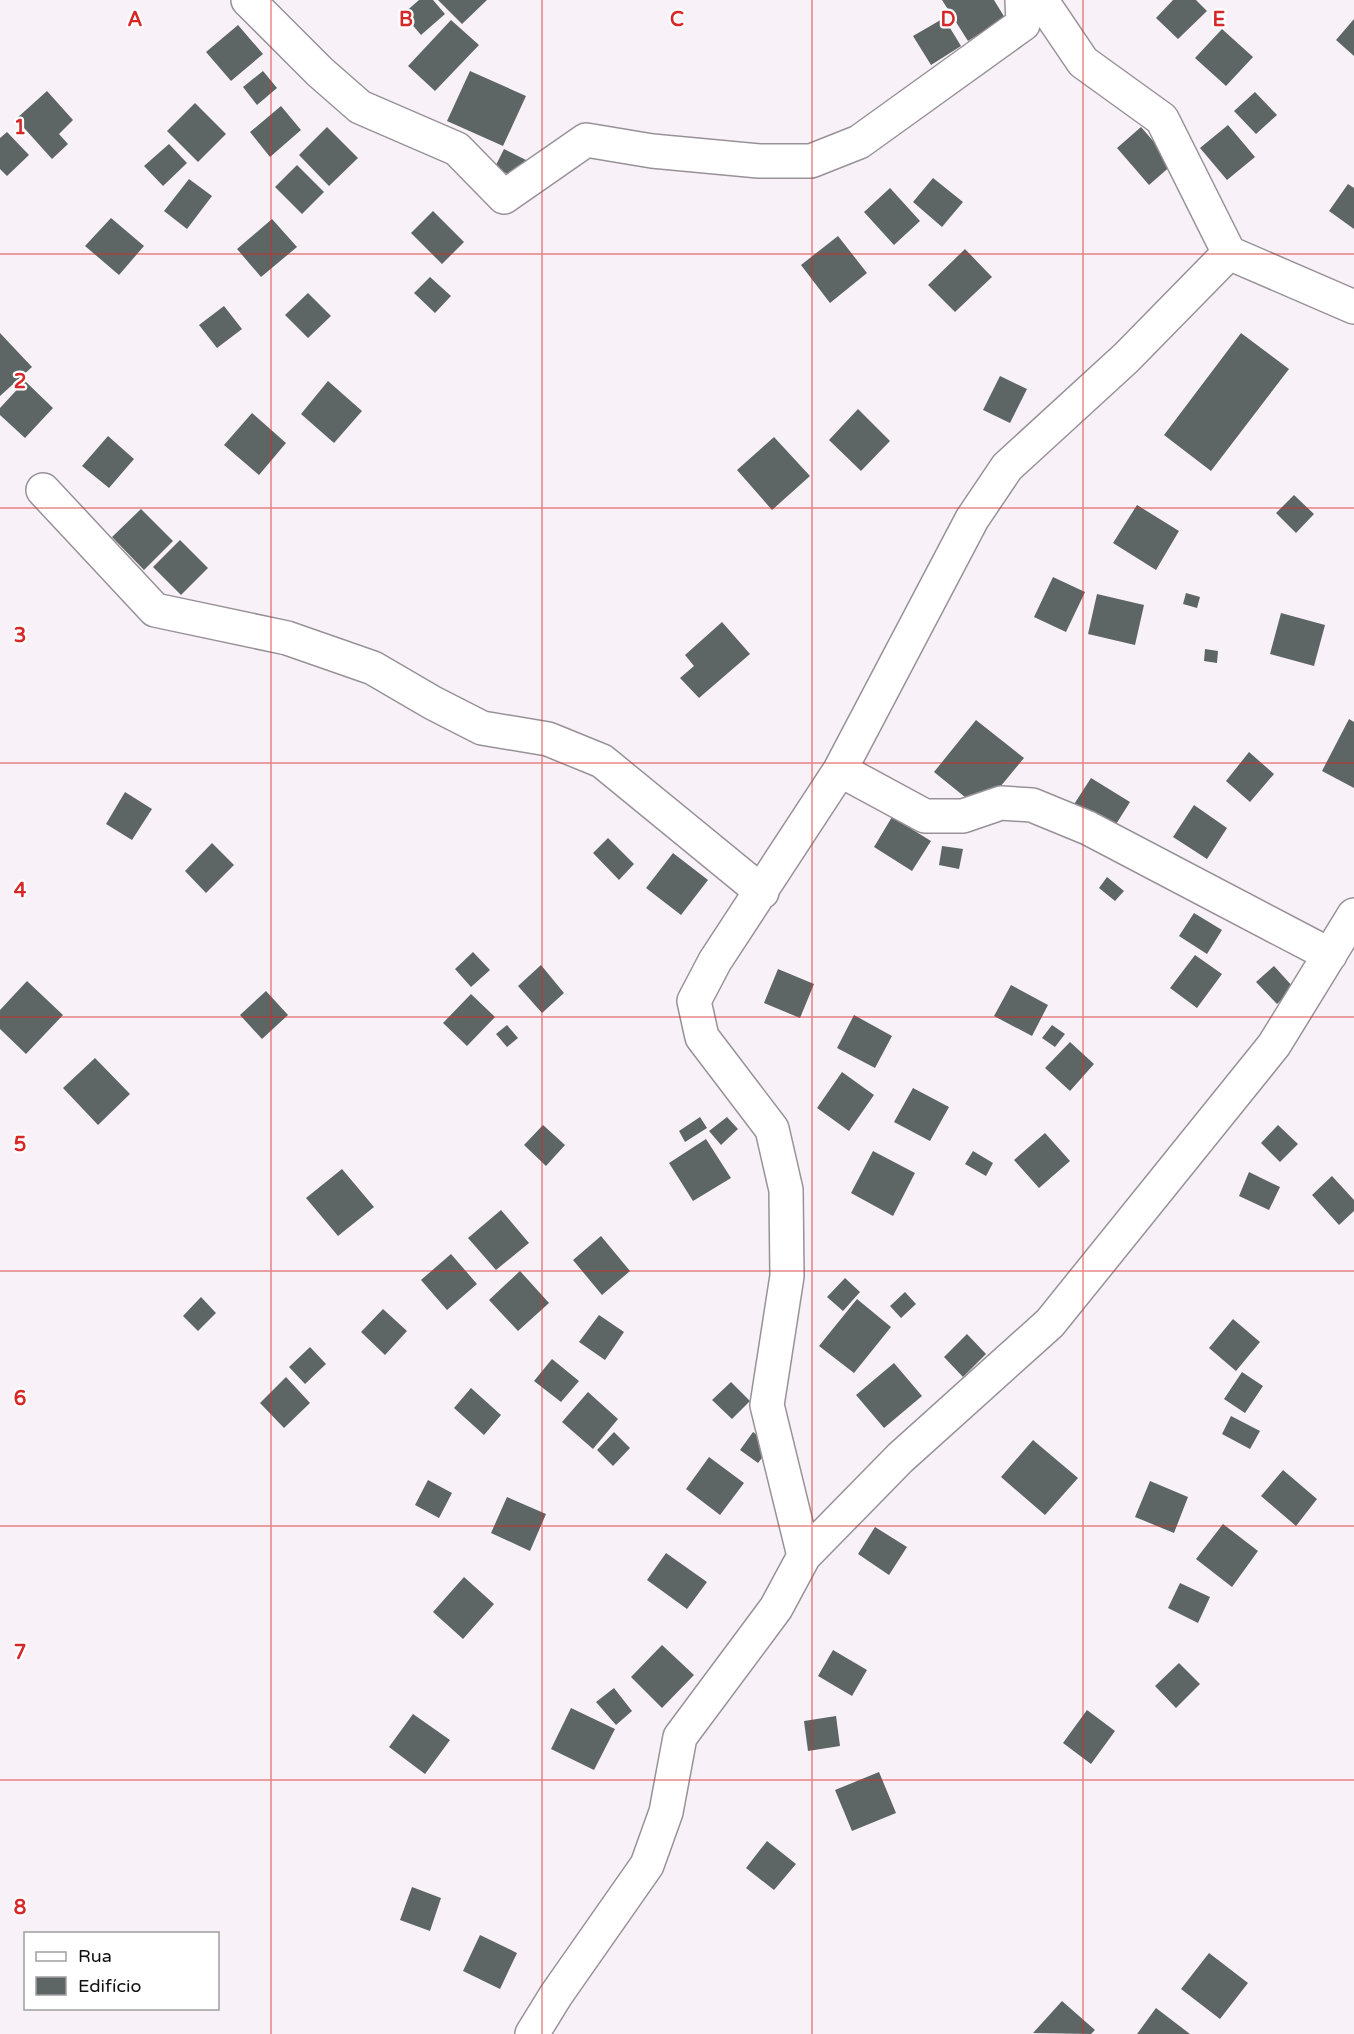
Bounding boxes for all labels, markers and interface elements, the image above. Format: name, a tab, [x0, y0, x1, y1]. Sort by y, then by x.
text: A	[128, 8, 143, 32]
text: B	[399, 8, 413, 32]
text: C	[670, 8, 684, 32]
text: D	[940, 8, 956, 32]
text: E	[1213, 8, 1226, 32]
text: 1	[14, 116, 26, 140]
text: 2	[14, 370, 26, 394]
text: 3	[14, 624, 26, 648]
text: 4	[14, 879, 27, 903]
text: 5	[14, 1133, 26, 1157]
text: 6	[14, 1387, 26, 1411]
text: 7	[14, 1641, 26, 1665]
text: 8	[14, 1896, 26, 1920]
legend	[24, 1932, 219, 2010]
text: Rua	[78, 1945, 112, 1967]
text: Edifício	[78, 1975, 142, 1997]

